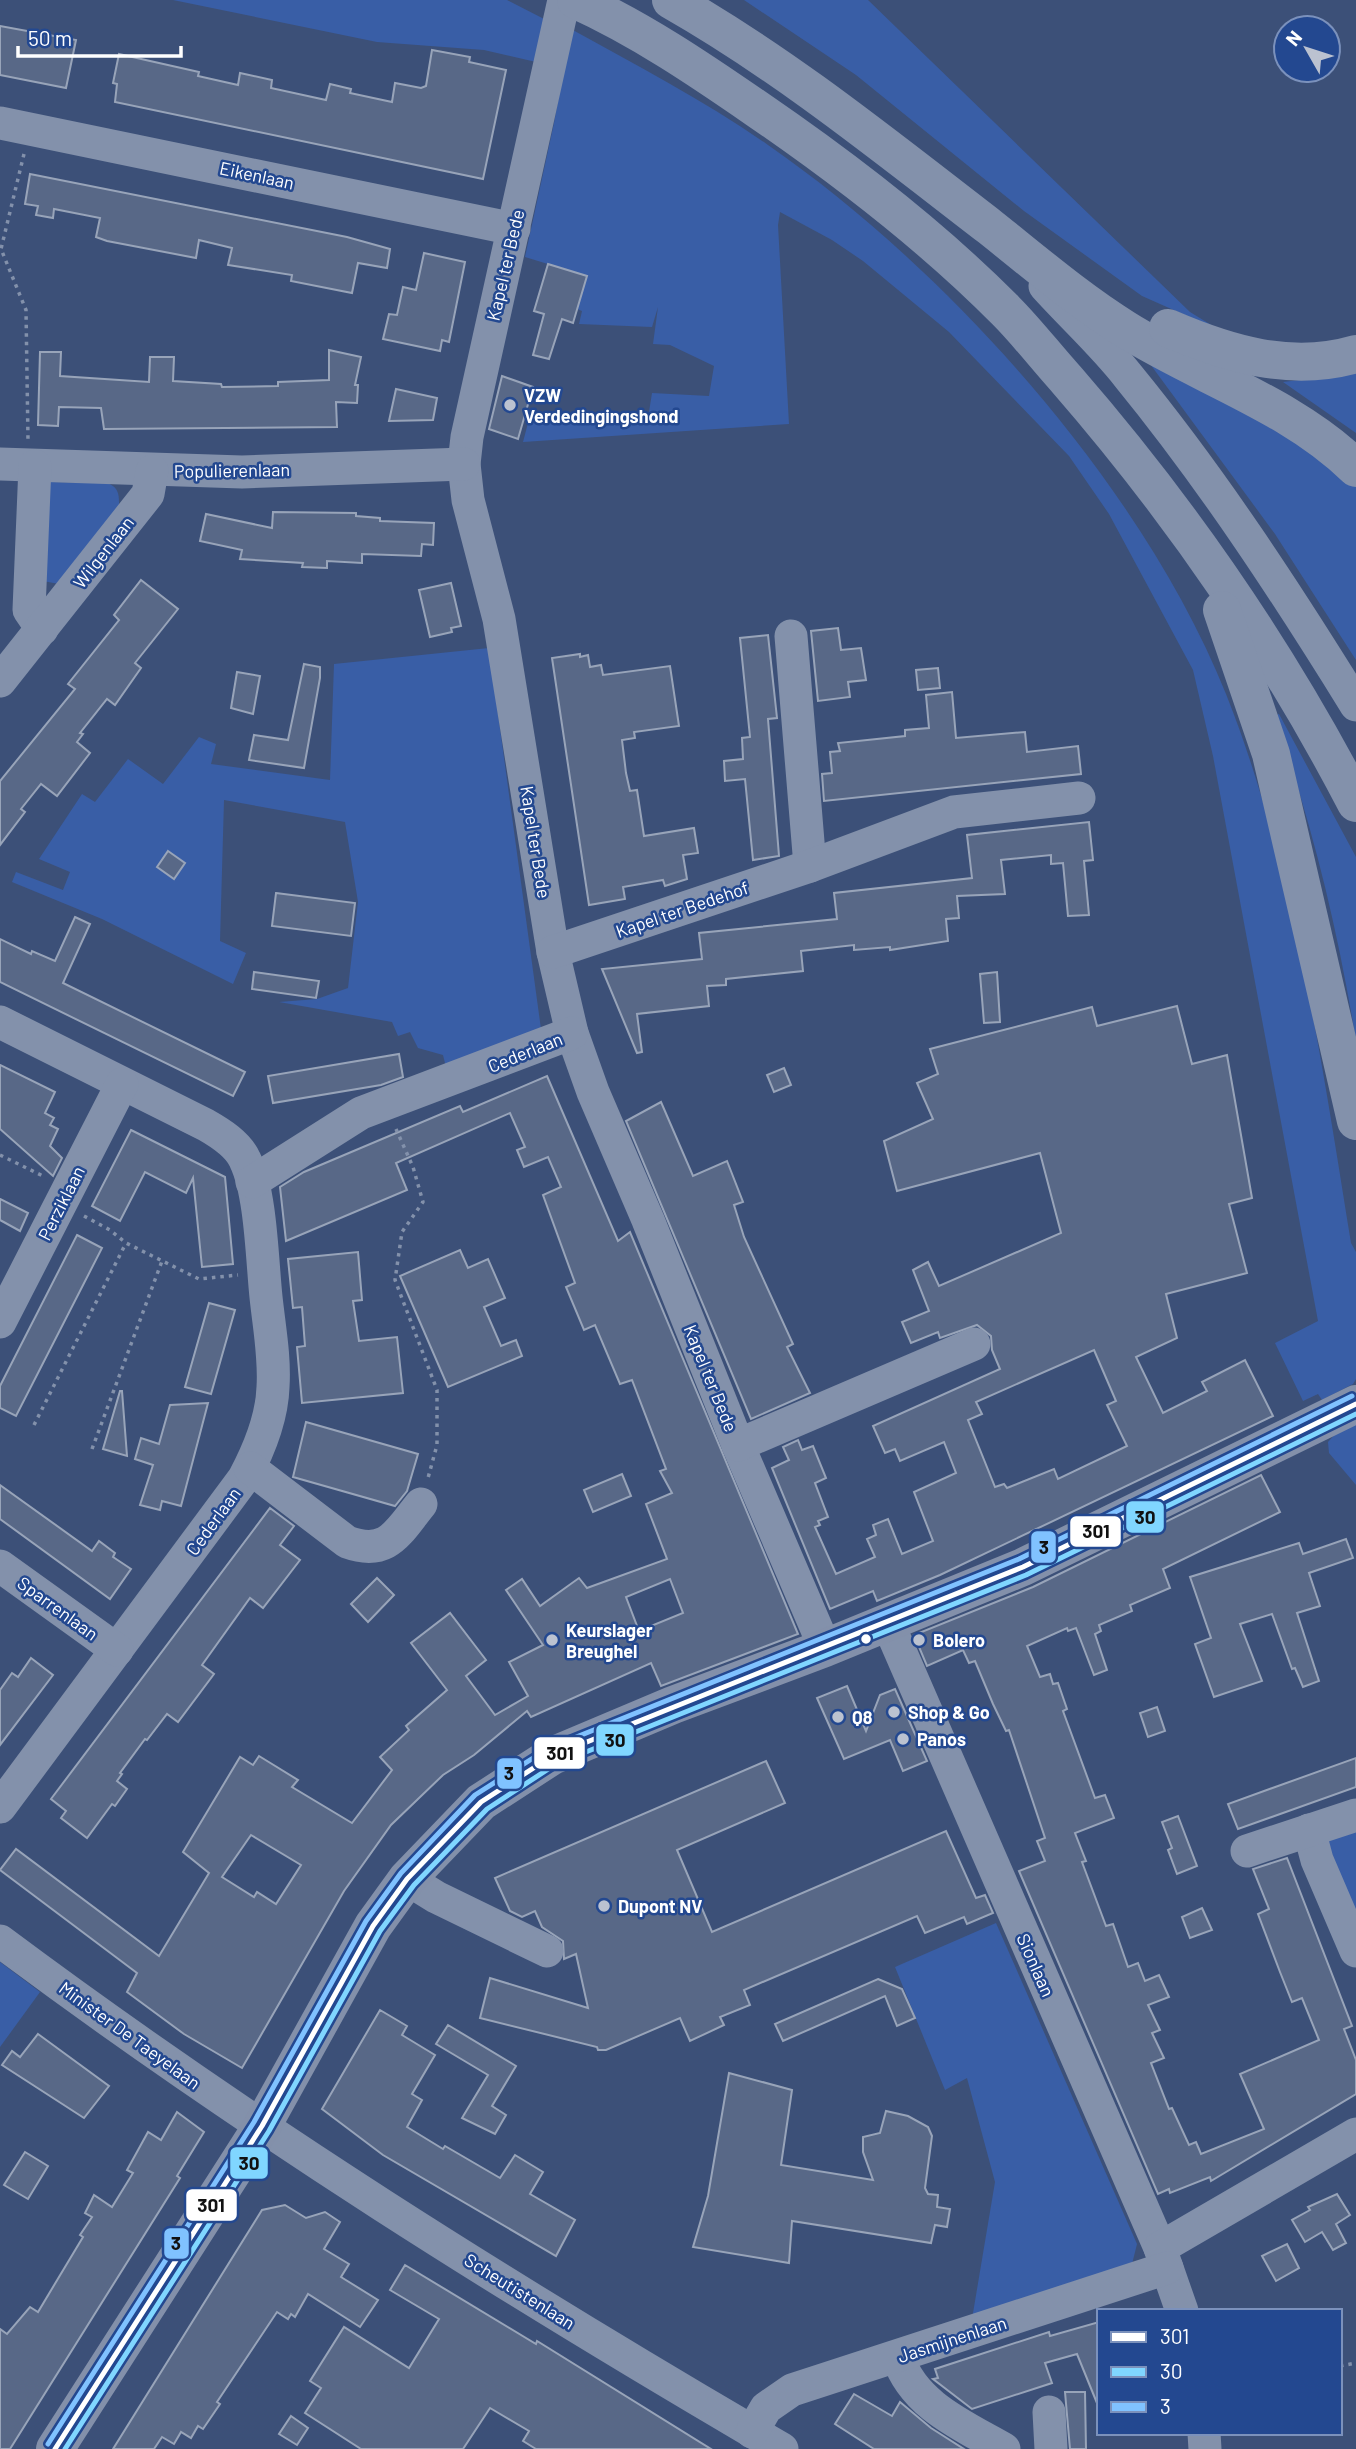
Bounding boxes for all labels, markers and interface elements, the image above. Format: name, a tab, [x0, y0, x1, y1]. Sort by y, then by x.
scale bar	[18, 14, 180, 58]
north arrow	[1272, 14, 1342, 84]
text: 50 m	[28, 25, 72, 50]
text: N	[1280, 26, 1306, 50]
street label: Eikenlaan	[218, 156, 296, 194]
street label: Kapel ter Bede	[481, 207, 529, 323]
place label: VZW Verdedingingshond	[524, 384, 678, 427]
marker: VZW Verdedingingshond	[502, 397, 518, 413]
street label: Populierenlaan	[174, 458, 290, 482]
street label: Wilgenlaan	[68, 511, 138, 593]
street label: Kapel ter Bede	[516, 784, 556, 900]
street label: Kapel ter Bedehof	[613, 876, 751, 942]
street label: Cederlaan	[484, 1027, 566, 1077]
street label: Perziklaan	[33, 1162, 89, 1244]
street label: Kapel ter Bede	[680, 1321, 742, 1435]
street label: Cederlaan	[181, 1483, 245, 1559]
line badge: 30	[1125, 1500, 1165, 1534]
text: 30	[1134, 1505, 1156, 1528]
line badge: 301	[1069, 1515, 1122, 1548]
text: 301	[1082, 1519, 1110, 1542]
line badge: 3	[1030, 1530, 1057, 1564]
text: 3	[1039, 1535, 1049, 1558]
street label: Sparrenlaan	[13, 1571, 103, 1645]
place label: Keurslager Breughel	[566, 1619, 653, 1662]
place label: Bolero	[933, 1629, 985, 1651]
marker: Keurslager Breughel	[544, 1632, 560, 1648]
unlabelled marker	[859, 1632, 873, 1646]
marker: Bolero	[911, 1632, 927, 1648]
place label: Shop & Go	[908, 1701, 990, 1723]
marker: Shop & Go	[886, 1704, 902, 1720]
place label: Q8	[852, 1706, 873, 1728]
marker: Q8	[830, 1709, 846, 1725]
line badge: 30	[595, 1723, 635, 1757]
text: 30	[604, 1728, 626, 1751]
place label: Panos	[917, 1728, 966, 1750]
marker: Panos	[895, 1731, 911, 1747]
line badge: 301	[533, 1736, 586, 1770]
text: 301	[546, 1741, 574, 1764]
line badge: 3	[496, 1757, 523, 1790]
text: 3	[504, 1761, 514, 1784]
place label: Dupont NV	[618, 1895, 702, 1917]
marker: Dupont NV	[596, 1898, 612, 1914]
street label: Sionlaan	[1012, 1930, 1060, 2000]
street label: Minister De Taeyelaan	[55, 1976, 205, 2094]
line badge: 30	[229, 2146, 269, 2180]
text: 30	[238, 2151, 260, 2174]
line badge: 301	[185, 2188, 238, 2222]
text: 301	[197, 2193, 225, 2216]
line badge: 3	[163, 2227, 190, 2260]
text: 3	[171, 2231, 181, 2254]
street label: Scheutistenlaan	[461, 2248, 579, 2334]
legend	[1097, 2309, 1342, 2435]
street label: Jasmijnenlaan	[895, 2311, 1009, 2367]
text: 301	[1160, 2323, 1189, 2348]
text: 30	[1160, 2358, 1183, 2383]
text: 3	[1160, 2393, 1171, 2418]

